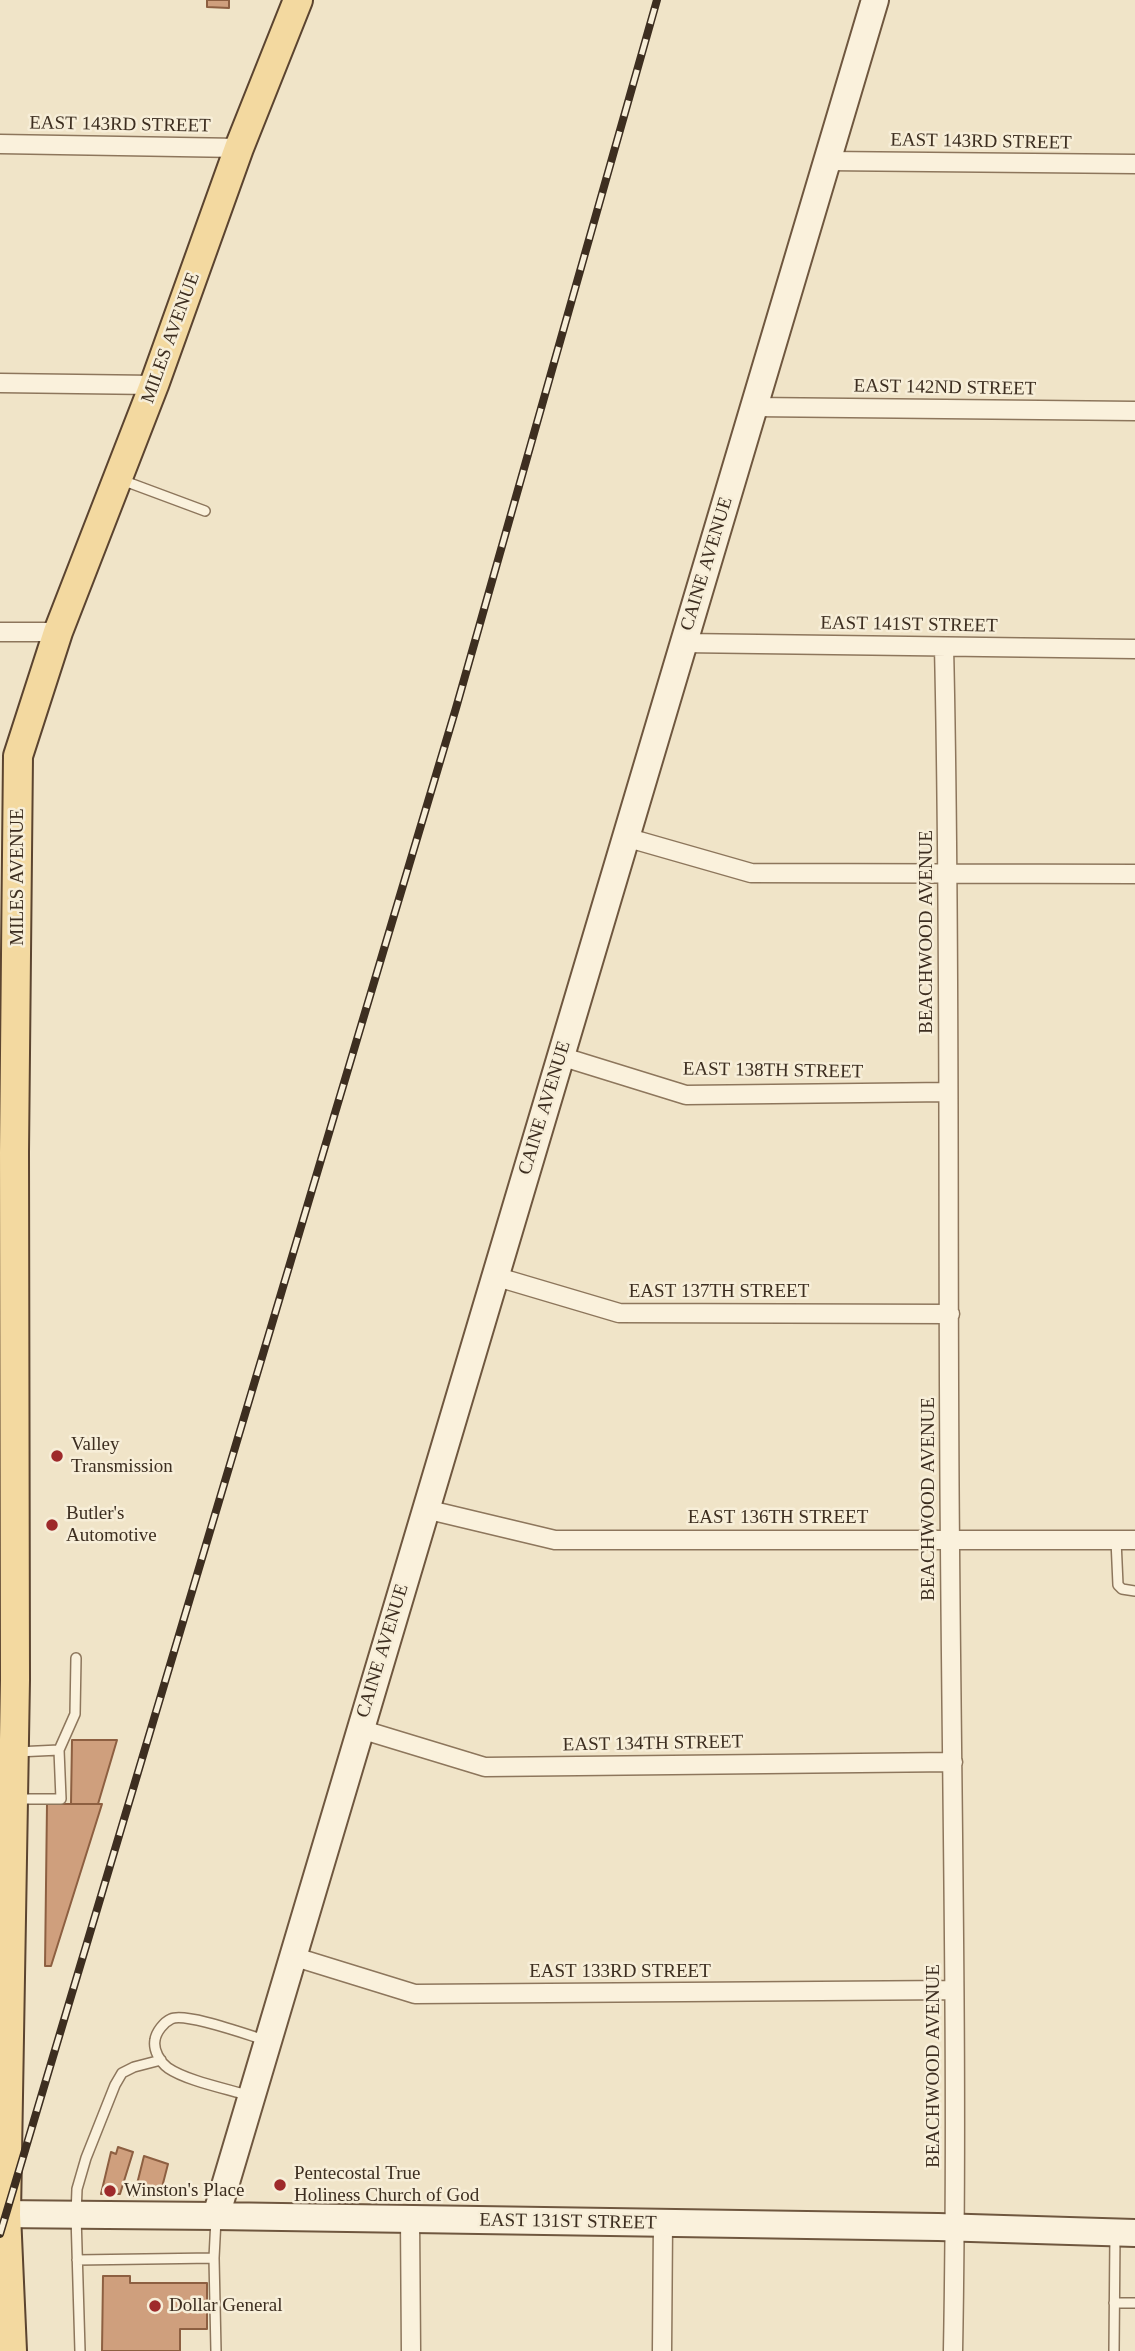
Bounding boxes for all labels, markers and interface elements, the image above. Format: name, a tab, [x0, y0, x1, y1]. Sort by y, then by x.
street label: EAST 143RD STREET	[29, 112, 211, 138]
street label: EAST 143RD STREET	[890, 129, 1072, 155]
street label: MILES AVENUE	[137, 270, 205, 406]
street label: EAST 142ND STREET	[854, 375, 1036, 401]
street label: CAINE AVENUE	[676, 494, 738, 634]
street label: EAST 141ST STREET	[820, 612, 998, 638]
street label: MILES AVENUE	[7, 808, 29, 946]
street label: BEACHWOOD AVENUE	[916, 830, 938, 1034]
street label: CAINE AVENUE	[514, 1038, 576, 1178]
street label: EAST 138TH STREET	[683, 1058, 863, 1084]
street label: EAST 137TH STREET	[629, 1281, 809, 1303]
street label: BEACHWOOD AVENUE	[918, 1397, 940, 1601]
place label: Valley Transmission	[71, 1434, 173, 1478]
marker: Valley Transmission	[49, 1448, 65, 1464]
place label: Butler's Automotive	[66, 1503, 157, 1547]
street label: EAST 136TH STREET	[688, 1507, 868, 1529]
marker: Butler's Automotive	[44, 1517, 60, 1533]
street label: CAINE AVENUE	[352, 1581, 414, 1721]
street label: EAST 134TH STREET	[563, 1731, 743, 1757]
street label: EAST 133RD STREET	[529, 1961, 711, 1983]
street label: BEACHWOOD AVENUE	[923, 1964, 945, 2168]
place label: Pentecostal True Holiness Church of God	[294, 2163, 479, 2207]
marker: Pentecostal True Holiness Church of God	[272, 2177, 288, 2193]
place label: Winston's Place	[124, 2180, 244, 2202]
marker: Winston's Place	[102, 2183, 118, 2199]
street label: EAST 131ST STREET	[479, 2209, 657, 2235]
place label: Dollar General	[169, 2295, 282, 2317]
marker: Dollar General	[147, 2298, 163, 2314]

